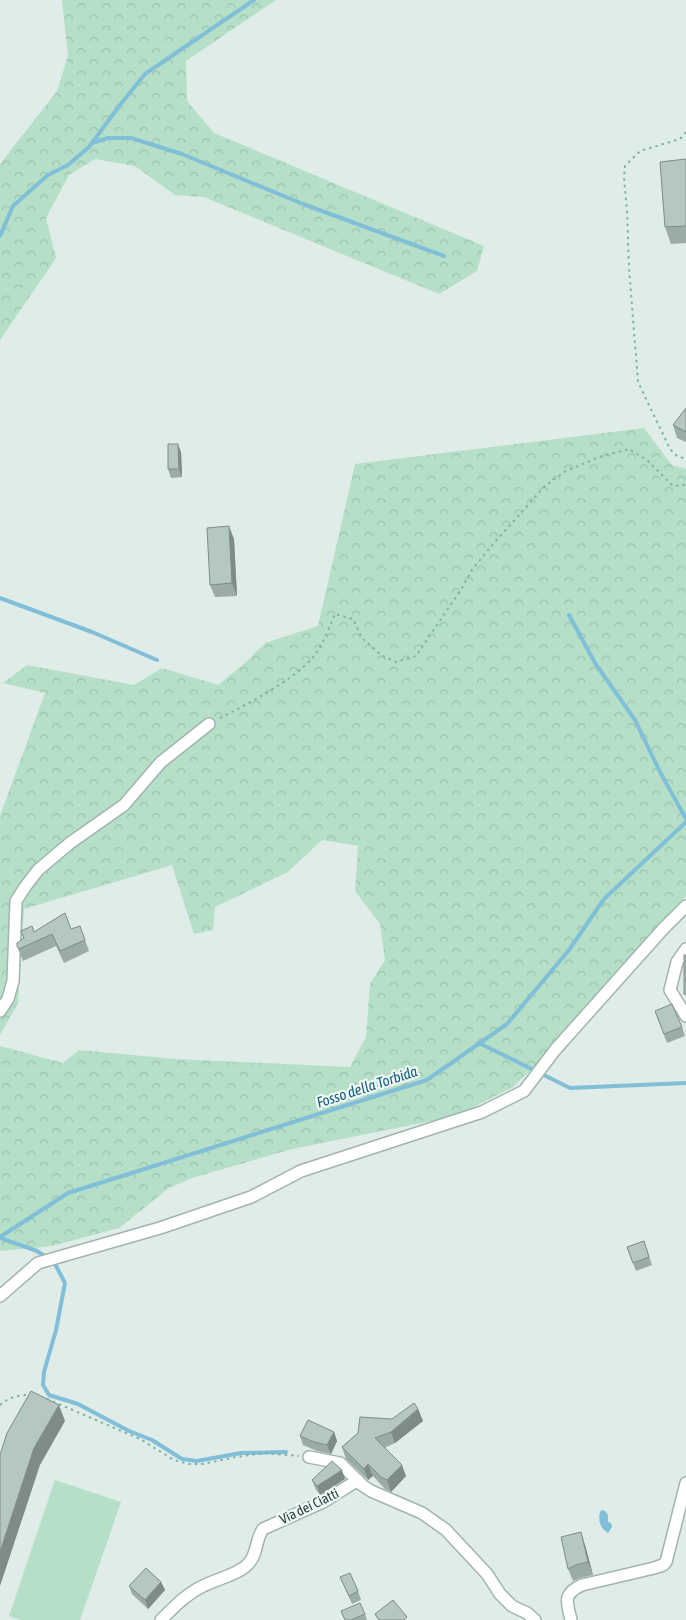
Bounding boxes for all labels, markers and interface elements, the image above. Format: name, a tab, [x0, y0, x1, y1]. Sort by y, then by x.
water label: Fosso della Torbida	[314, 1062, 419, 1111]
street label: Via dei Ciatti	[277, 1485, 341, 1527]

